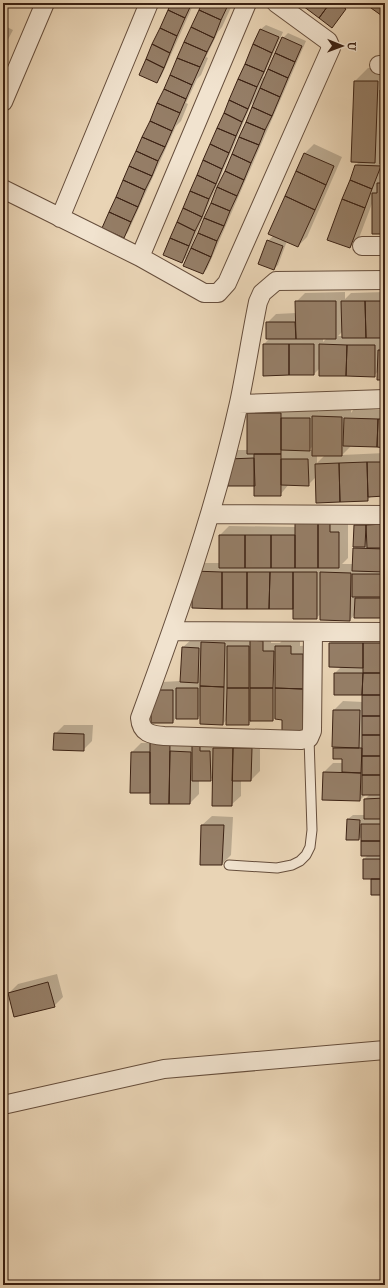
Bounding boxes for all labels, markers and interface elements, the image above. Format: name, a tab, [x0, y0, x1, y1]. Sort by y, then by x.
north arrow	[322, 26, 362, 66]
text: U	[345, 42, 358, 51]

